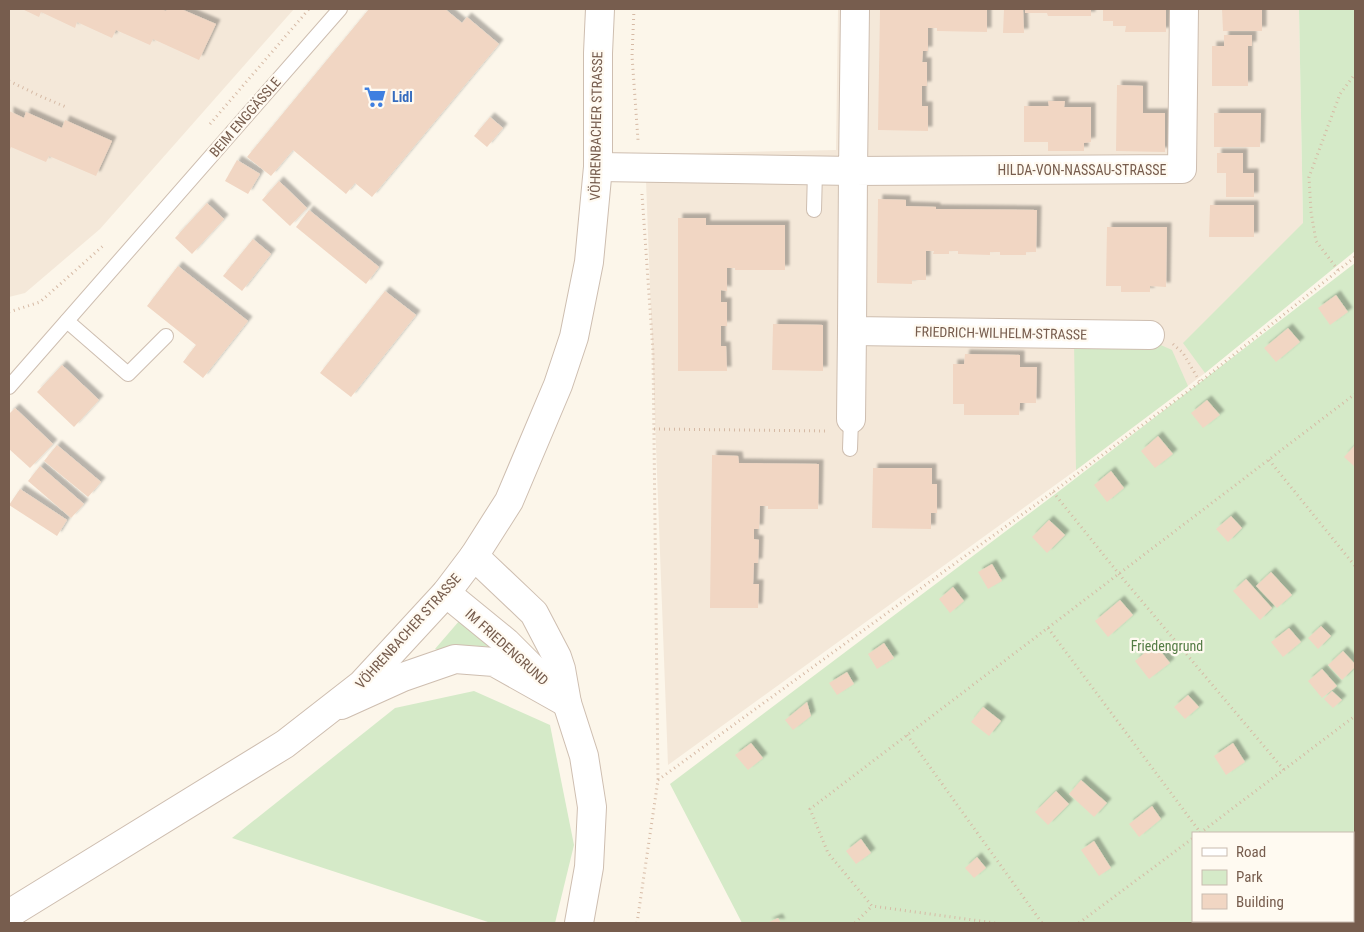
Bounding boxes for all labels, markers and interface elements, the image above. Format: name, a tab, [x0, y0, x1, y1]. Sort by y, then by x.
street label: VÖHRENBACHER STRASSE	[587, 51, 605, 201]
street label: BEIM ENGGÄSSLE	[206, 74, 284, 160]
supermarket icon: Lidl	[362, 84, 388, 110]
place label: Lidl	[392, 89, 413, 105]
street label: HILDA-VON-NASSAU-STRASSE	[998, 162, 1166, 178]
street label: FRIEDRICH-WILHELM-STRASSE	[915, 323, 1087, 343]
street label: VÖHRENBACHER STRASSE	[352, 570, 464, 692]
street label: IM FRIEDENGRUND	[462, 606, 552, 688]
park label: Friedengrund	[1131, 638, 1203, 654]
legend	[1192, 832, 1354, 922]
text: Road	[1236, 843, 1266, 861]
text: Park	[1236, 868, 1263, 886]
text: Building	[1236, 893, 1284, 911]

